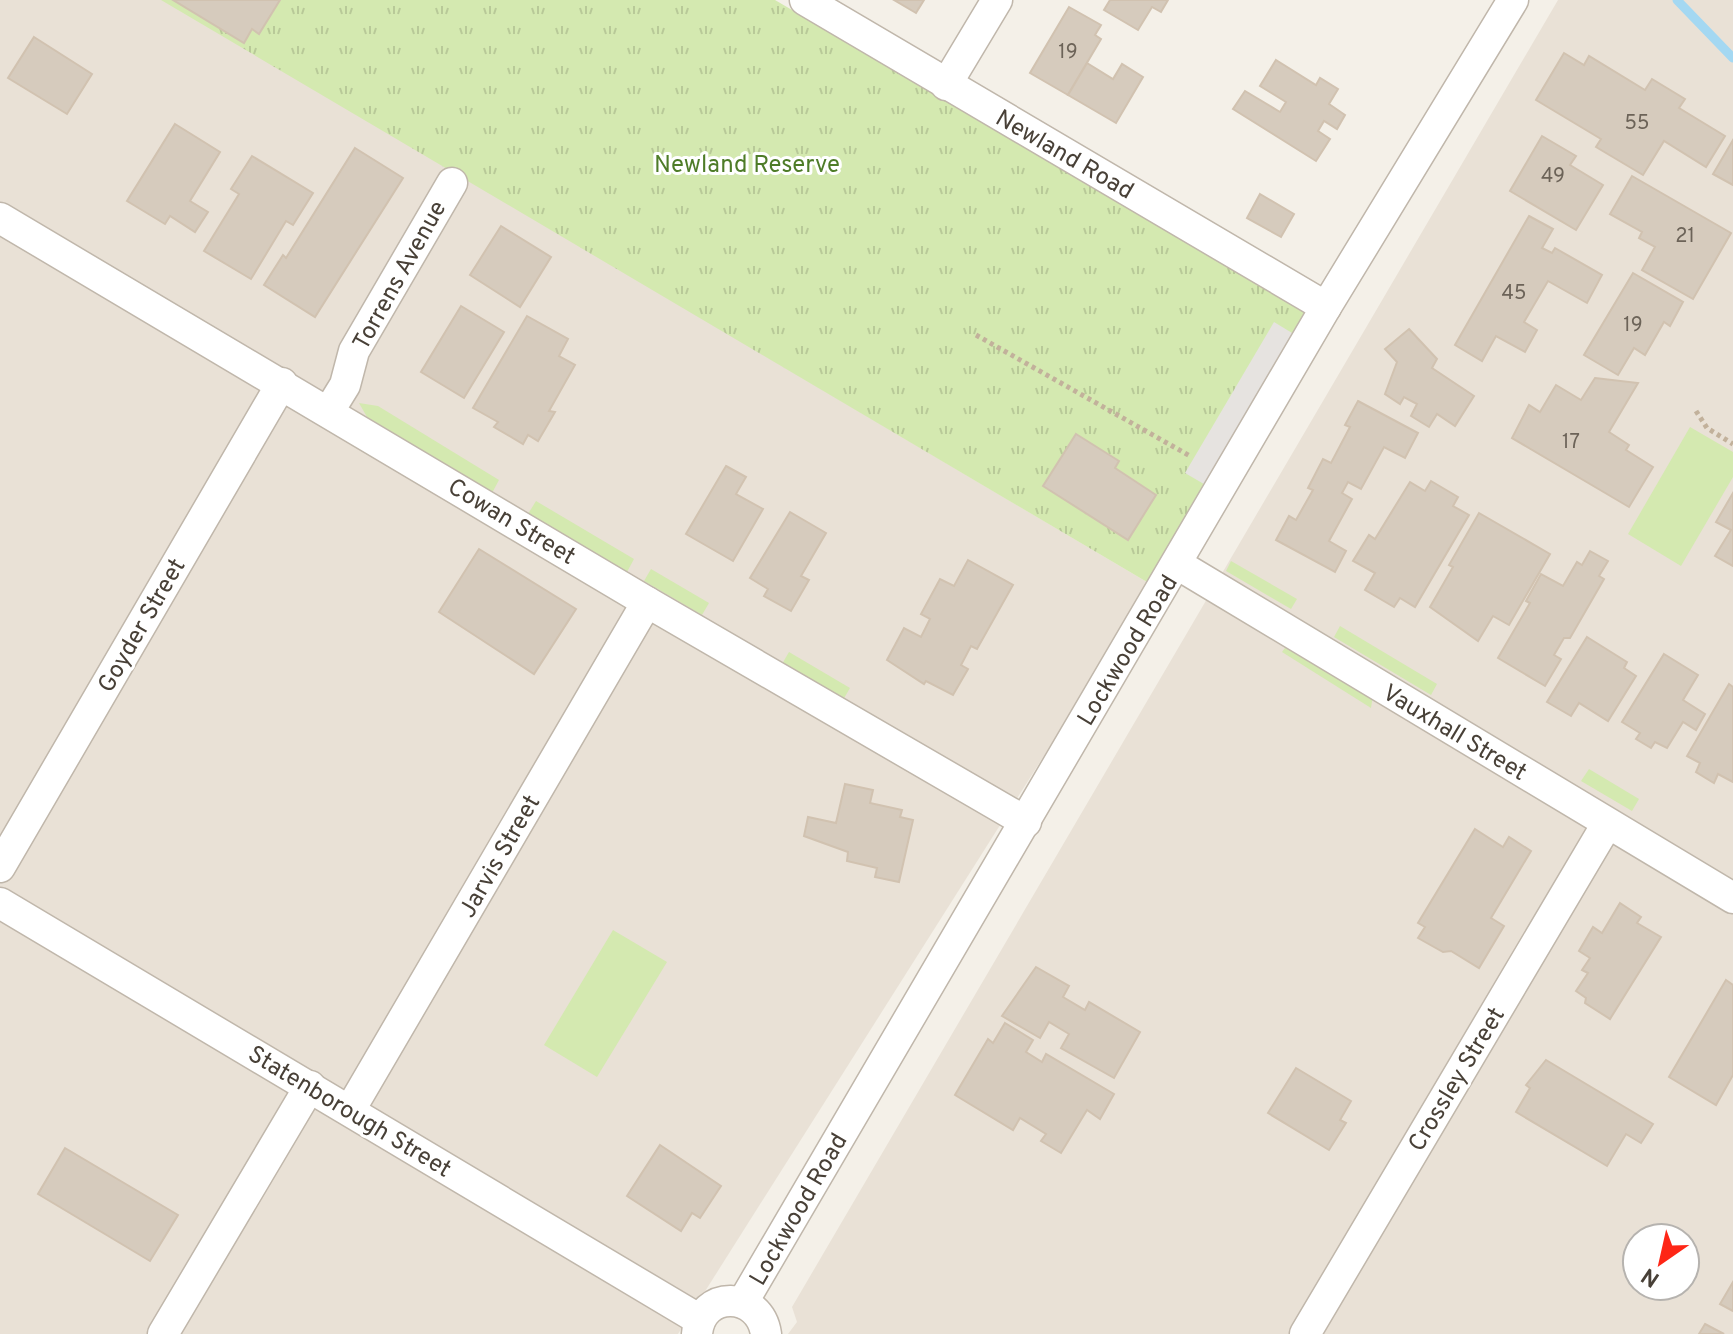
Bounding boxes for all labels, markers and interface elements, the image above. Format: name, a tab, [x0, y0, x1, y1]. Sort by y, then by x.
house number: 19	[1058, 40, 1078, 66]
street label: Newland Road	[990, 104, 1138, 207]
house number: 55	[1625, 111, 1649, 137]
park label: Newland Reserve	[654, 151, 840, 181]
house number: 49	[1541, 164, 1565, 190]
street label: Torrens Avenue	[347, 196, 454, 356]
house number: 21	[1675, 224, 1695, 250]
house number: 45	[1502, 281, 1526, 307]
house number: 19	[1623, 313, 1643, 339]
house number: 17	[1562, 430, 1580, 456]
street label: Cowan Street	[442, 473, 580, 573]
street label: Goyder Street	[92, 554, 193, 698]
street label: Lockwood Road	[1072, 570, 1186, 732]
street label: Vauxhall Street	[1376, 679, 1532, 789]
street label: Jarvis Street	[454, 790, 548, 924]
street label: Crossley Street	[1403, 1002, 1513, 1158]
street label: Statenborough Street	[242, 1040, 456, 1185]
street label: Lockwood Road	[744, 1129, 855, 1291]
north arrow	[1621, 1222, 1701, 1302]
text: N	[1637, 1261, 1665, 1292]

